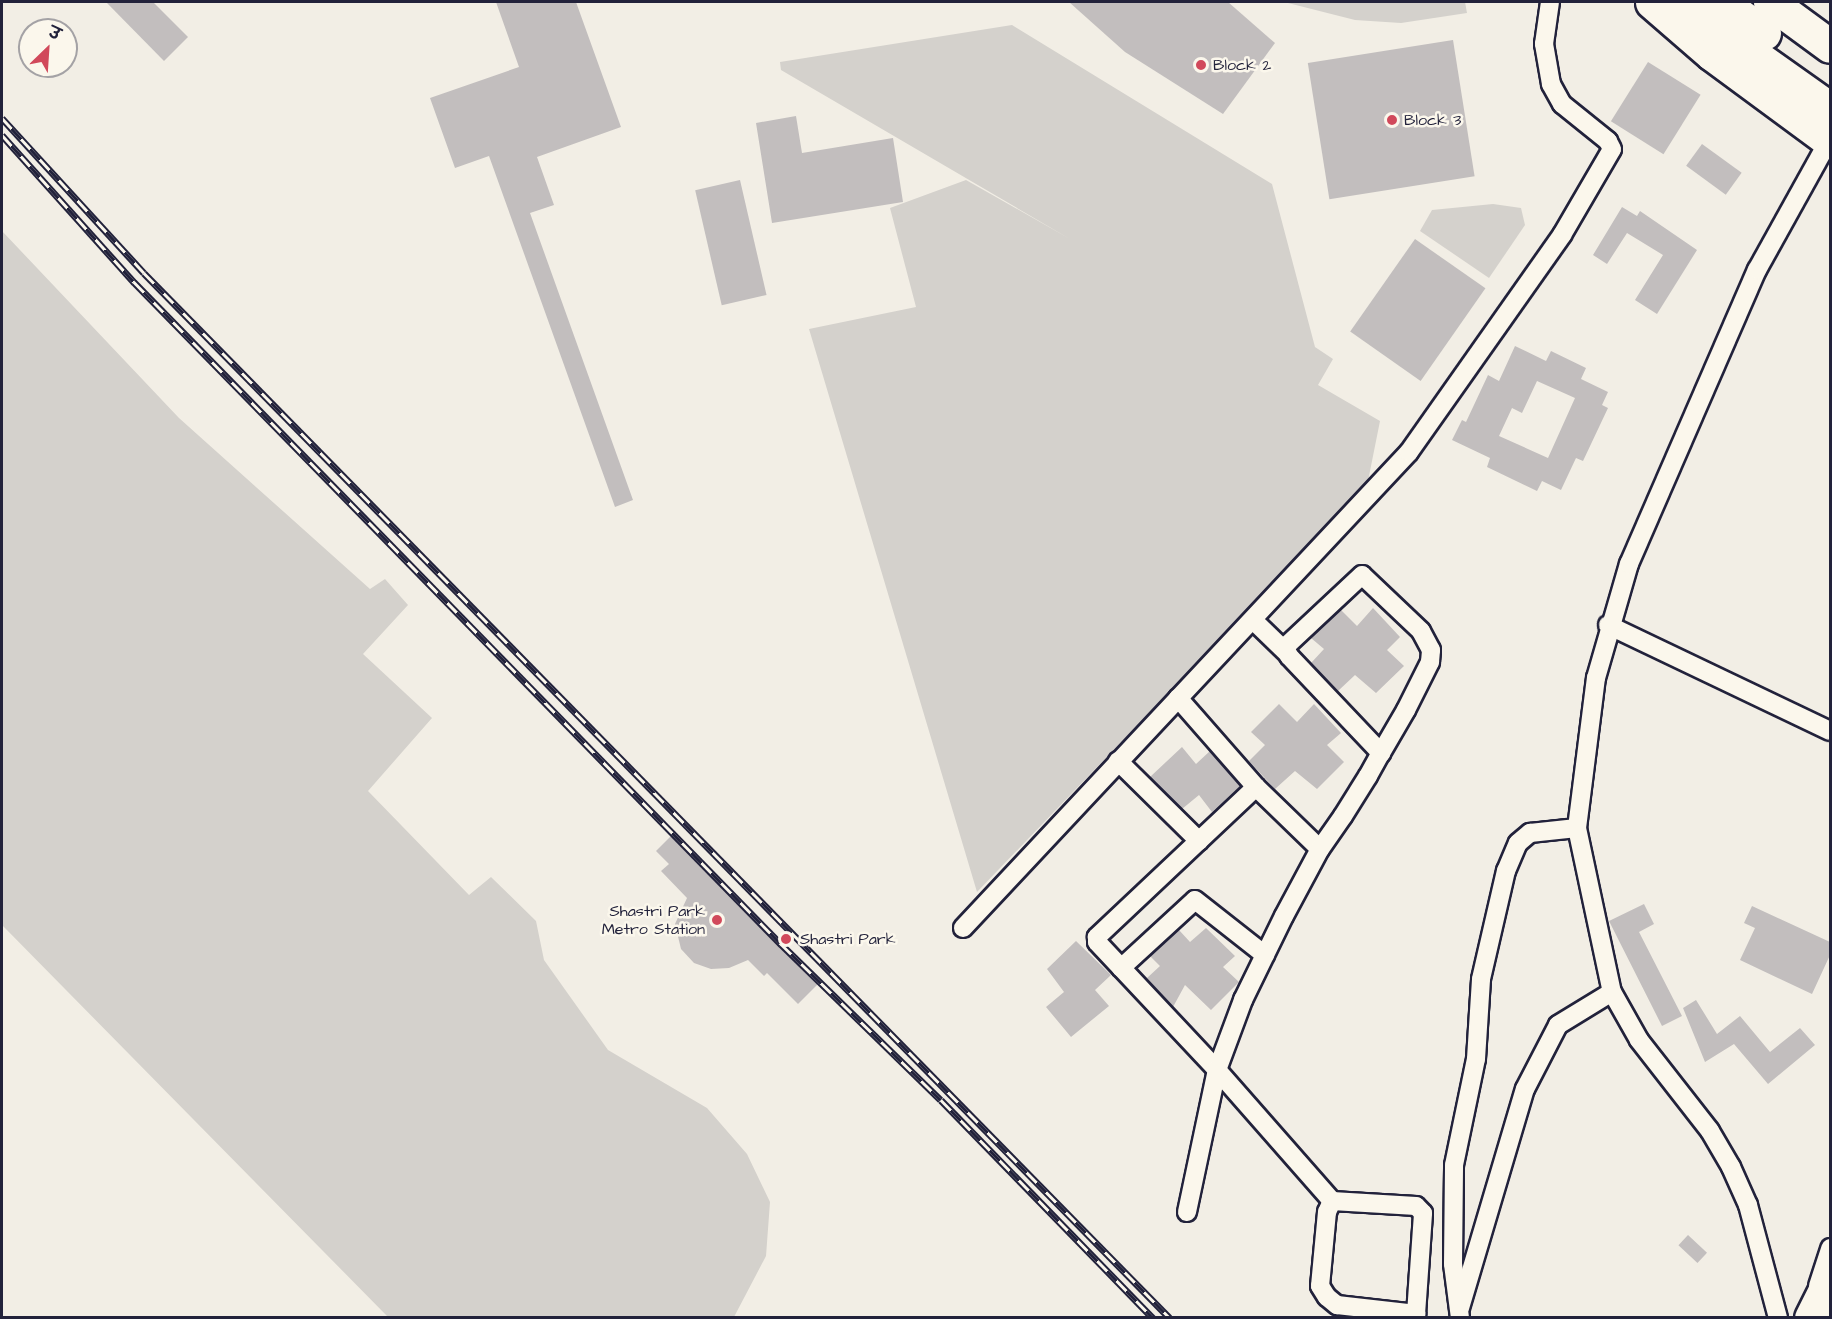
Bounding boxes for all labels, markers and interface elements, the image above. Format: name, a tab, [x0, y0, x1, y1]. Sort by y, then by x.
north arrow	[18, 18, 78, 78]
text: उ	[45, 21, 64, 46]
place label: Block 2	[1213, 55, 1271, 75]
marker: Block 2	[1194, 58, 1208, 72]
place label: Block 3	[1404, 110, 1461, 130]
marker: Block 3	[1385, 113, 1399, 127]
place label: Shastri Park Metro Station	[602, 901, 705, 939]
marker: Shastri Park Metro Station	[710, 913, 724, 927]
place label: Shastri Park	[800, 929, 896, 949]
marker: Shastri Park	[777, 930, 795, 948]

